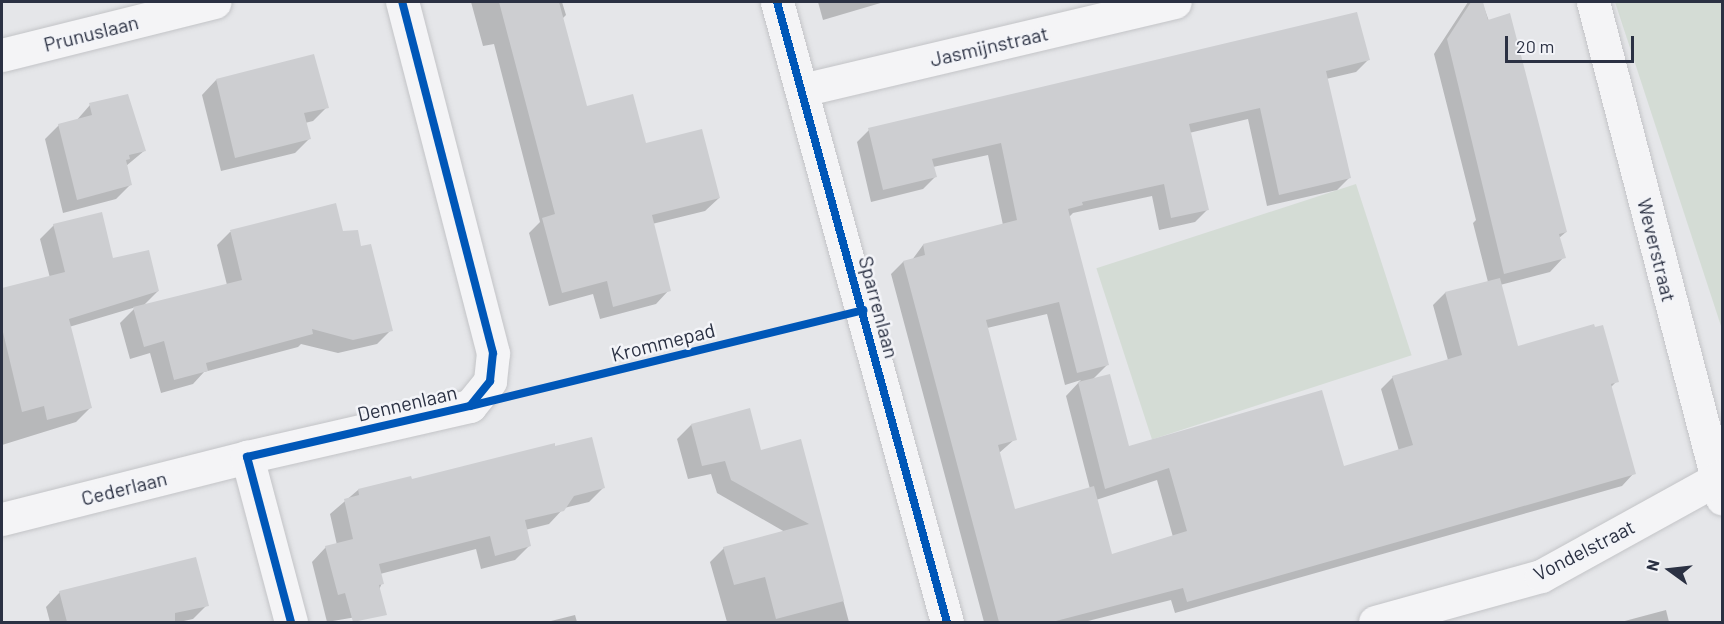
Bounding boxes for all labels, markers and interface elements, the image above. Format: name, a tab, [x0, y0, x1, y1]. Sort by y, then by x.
street label: Prunuslaan	[41, 10, 141, 56]
street label: Jasmijnstraat	[928, 21, 1050, 71]
scale bar	[1508, 24, 1637, 62]
text: 20 m	[1516, 35, 1554, 57]
street label: Weverstraat	[1633, 196, 1681, 304]
street label: Sparrenlaan	[854, 253, 904, 361]
street label: Krommepad	[609, 318, 717, 366]
street label: Dennenlaan	[355, 380, 459, 426]
street label: Cederlaan	[79, 466, 169, 510]
street label: Vondelstraat	[1529, 514, 1639, 586]
north arrow	[1640, 540, 1700, 600]
text: N	[1642, 558, 1663, 573]

